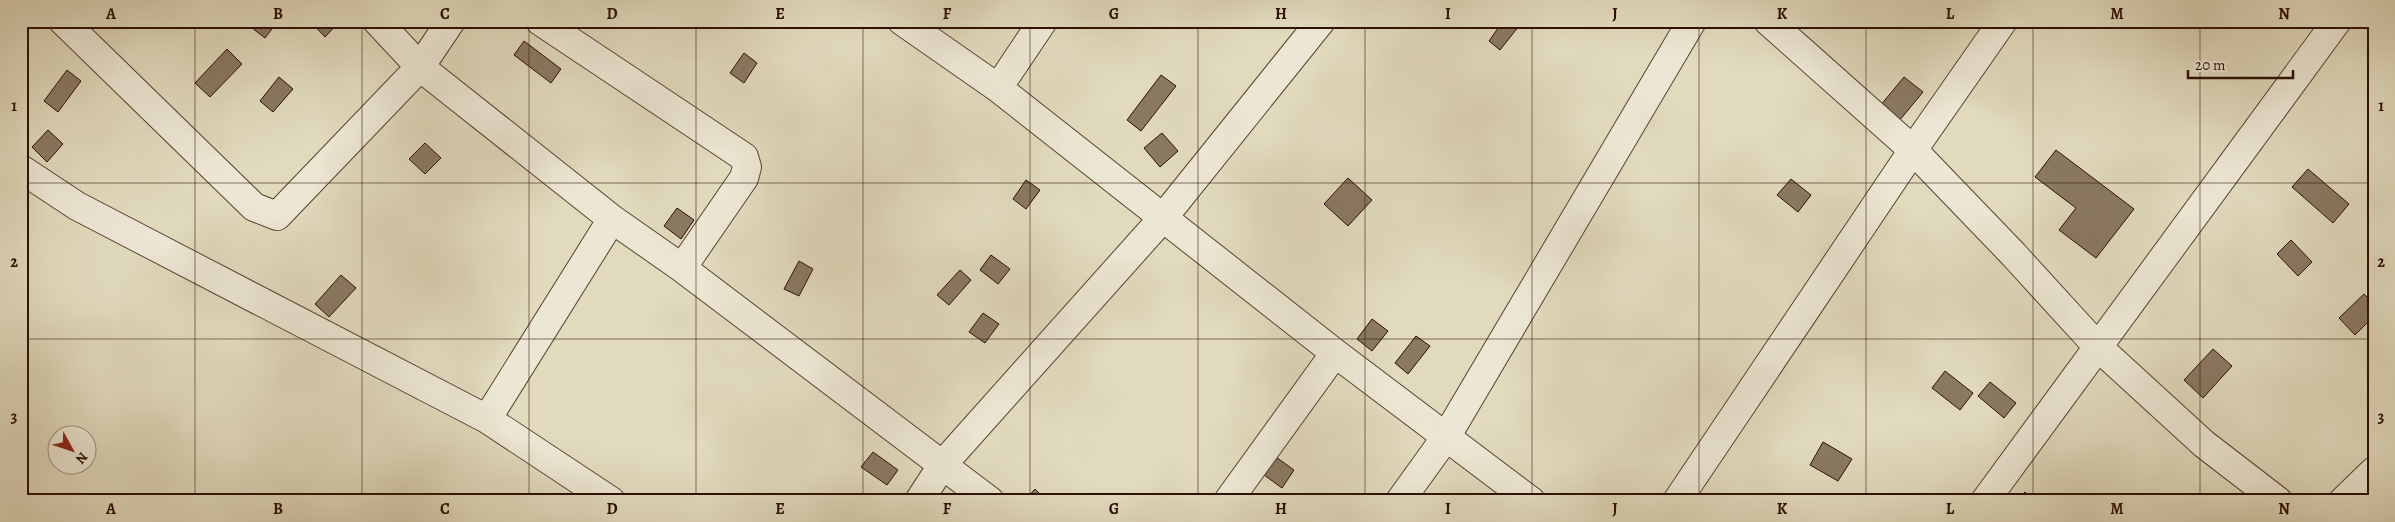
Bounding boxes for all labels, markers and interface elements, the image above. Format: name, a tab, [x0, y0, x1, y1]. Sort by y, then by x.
text: A	[105, 3, 117, 25]
text: B	[273, 3, 283, 25]
text: C	[440, 3, 450, 25]
text: D	[606, 3, 618, 25]
text: E	[775, 3, 785, 25]
text: F	[943, 3, 952, 25]
text: G	[1109, 3, 1119, 25]
text: H	[1275, 3, 1287, 25]
text: I	[1445, 3, 1451, 25]
text: J	[1612, 3, 1618, 25]
text: K	[1777, 3, 1788, 25]
text: L	[1946, 3, 1955, 25]
text: M	[2110, 3, 2124, 25]
text: N	[2278, 3, 2290, 25]
scale bar	[2188, 48, 2292, 80]
text: 20 m	[2195, 55, 2226, 75]
text: 1	[11, 95, 17, 117]
text: 1	[2378, 95, 2384, 117]
text: 2	[10, 251, 18, 273]
text: 2	[2377, 251, 2385, 273]
text: 3	[11, 406, 18, 428]
text: 3	[2378, 406, 2385, 428]
north arrow	[48, 424, 98, 474]
text: N	[71, 448, 92, 468]
text: A	[105, 498, 117, 520]
text: B	[273, 498, 283, 520]
text: C	[440, 498, 450, 520]
text: D	[606, 498, 618, 520]
text: E	[775, 498, 785, 520]
text: F	[943, 498, 952, 520]
text: G	[1109, 498, 1119, 520]
text: H	[1275, 498, 1287, 520]
text: I	[1445, 498, 1451, 520]
text: J	[1612, 498, 1618, 520]
text: K	[1777, 498, 1788, 520]
text: L	[1946, 498, 1955, 520]
text: M	[2110, 498, 2124, 520]
text: N	[2278, 498, 2290, 520]

